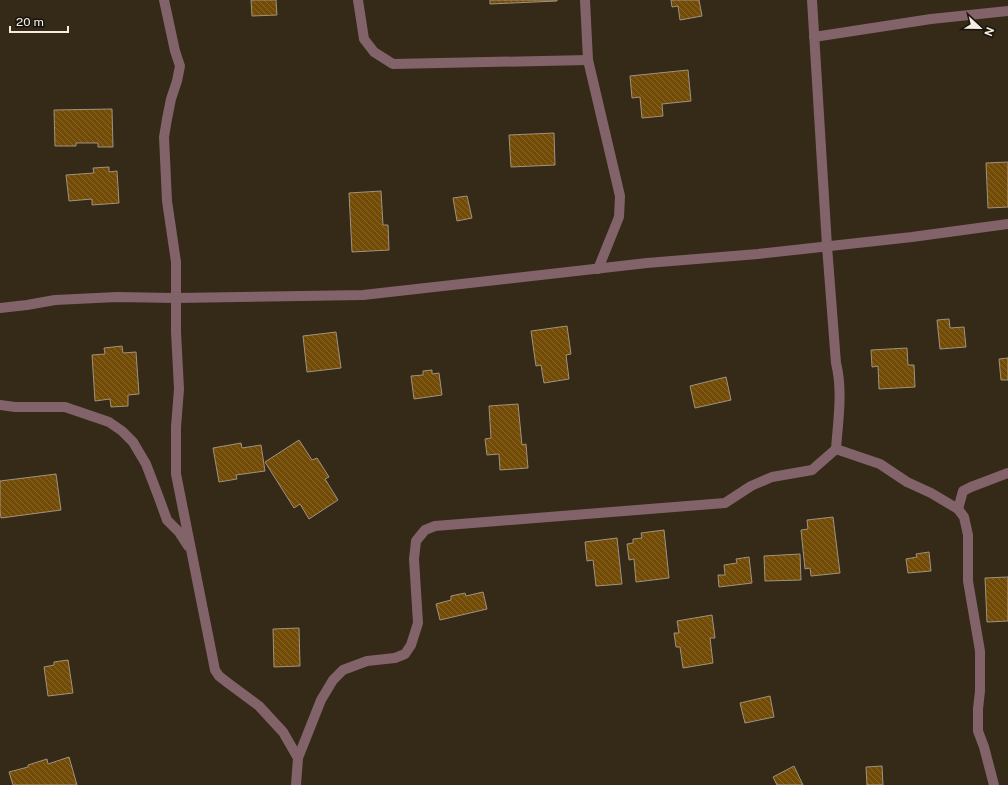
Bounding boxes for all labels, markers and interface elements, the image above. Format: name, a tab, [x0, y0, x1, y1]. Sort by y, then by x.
scale bar	[10, 8, 68, 34]
north arrow	[960, 8, 1000, 48]
text: 20 m	[16, 15, 44, 29]
text: N	[982, 26, 996, 38]

